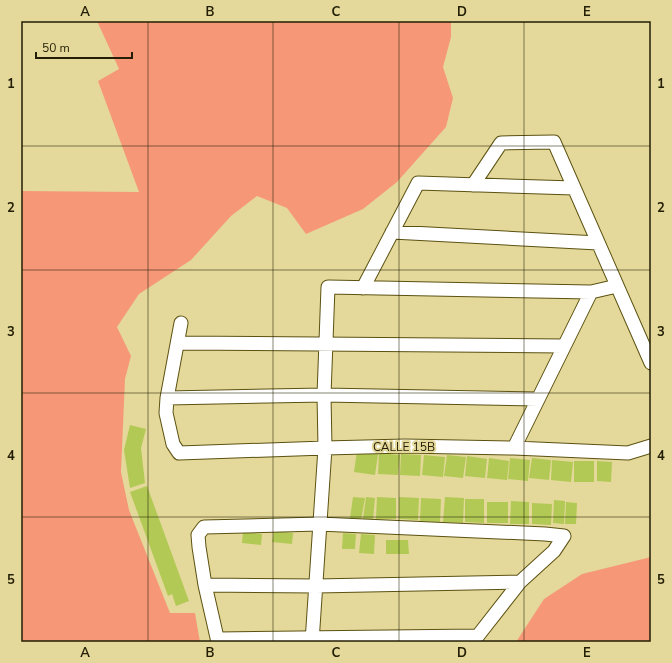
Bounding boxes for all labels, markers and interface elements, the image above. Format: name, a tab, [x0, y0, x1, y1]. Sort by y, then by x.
text: A	[80, 3, 90, 21]
text: B	[206, 3, 215, 21]
text: C	[332, 3, 341, 21]
text: D	[457, 3, 467, 21]
text: E	[583, 3, 591, 21]
scale bar	[36, 34, 132, 60]
text: 50 m	[42, 40, 70, 56]
text: 1	[7, 75, 15, 93]
text: 1	[657, 75, 665, 93]
text: 2	[7, 199, 15, 217]
text: 2	[657, 199, 665, 217]
text: 3	[7, 323, 15, 341]
text: 3	[657, 323, 665, 341]
street label: CALLE 15B	[373, 439, 435, 455]
text: 4	[7, 447, 15, 465]
text: 4	[657, 447, 665, 465]
text: 5	[7, 571, 15, 589]
text: 5	[657, 571, 665, 589]
text: A	[80, 644, 90, 662]
text: B	[206, 644, 215, 662]
text: C	[332, 644, 341, 662]
text: D	[457, 644, 467, 662]
text: E	[583, 644, 591, 662]

